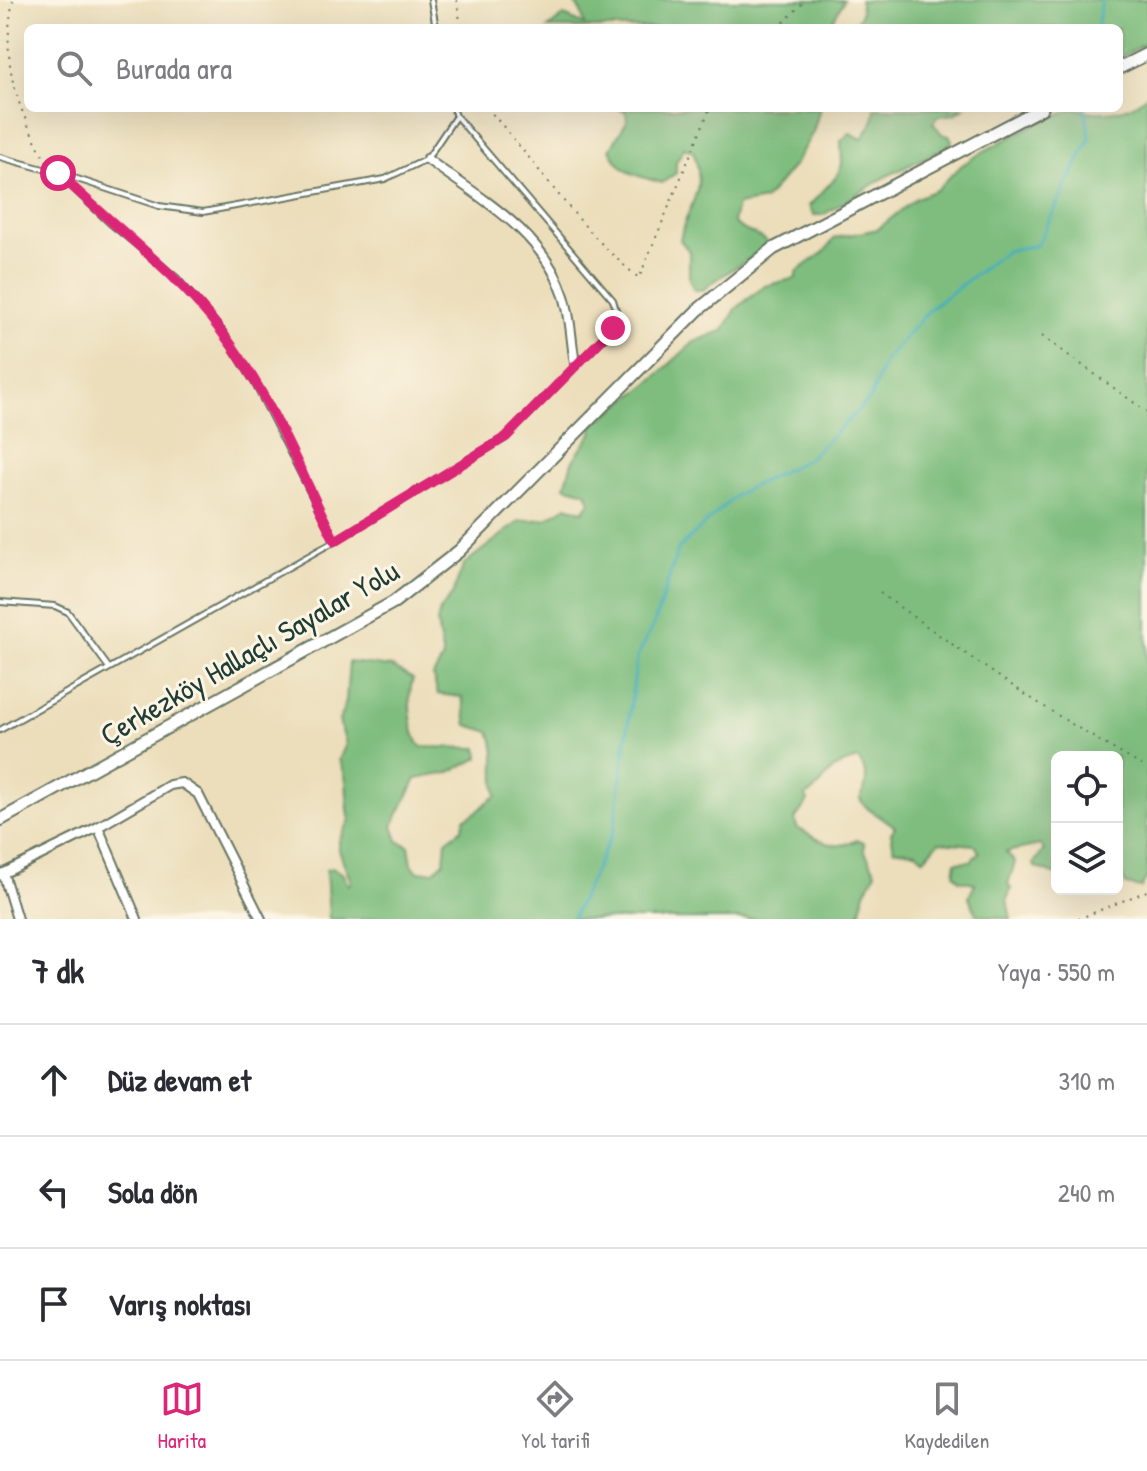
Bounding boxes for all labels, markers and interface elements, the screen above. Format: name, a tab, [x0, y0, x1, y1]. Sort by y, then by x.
search box	[24, 24, 1123, 112]
icon: search	[52, 46, 96, 90]
text: Burada ara	[116, 48, 232, 88]
route start	[40, 155, 76, 191]
route end	[595, 310, 631, 346]
street label: Çerkezköy Hallaçlı Sayalar Yolu	[92, 550, 406, 754]
map controls	[1051, 751, 1123, 895]
button: locate	[1051, 751, 1123, 823]
button: layers	[1051, 823, 1123, 895]
text: 7 dk	[32, 948, 84, 994]
text: Yaya · 550 m	[998, 954, 1115, 989]
icon: ahead	[32, 1058, 76, 1102]
text: Düz devam et	[108, 1060, 251, 1100]
text: 310 m	[1059, 1063, 1115, 1098]
icon: left	[32, 1170, 76, 1214]
text: Sola dön	[108, 1172, 198, 1212]
text: 240 m	[1058, 1175, 1115, 1210]
icon: arrive	[32, 1282, 76, 1326]
text: Varış noktası	[108, 1284, 252, 1324]
tab: Harita	[158, 1377, 206, 1455]
tab: Yol tarifi	[521, 1377, 589, 1455]
tab: Kaydedilen	[905, 1377, 989, 1455]

